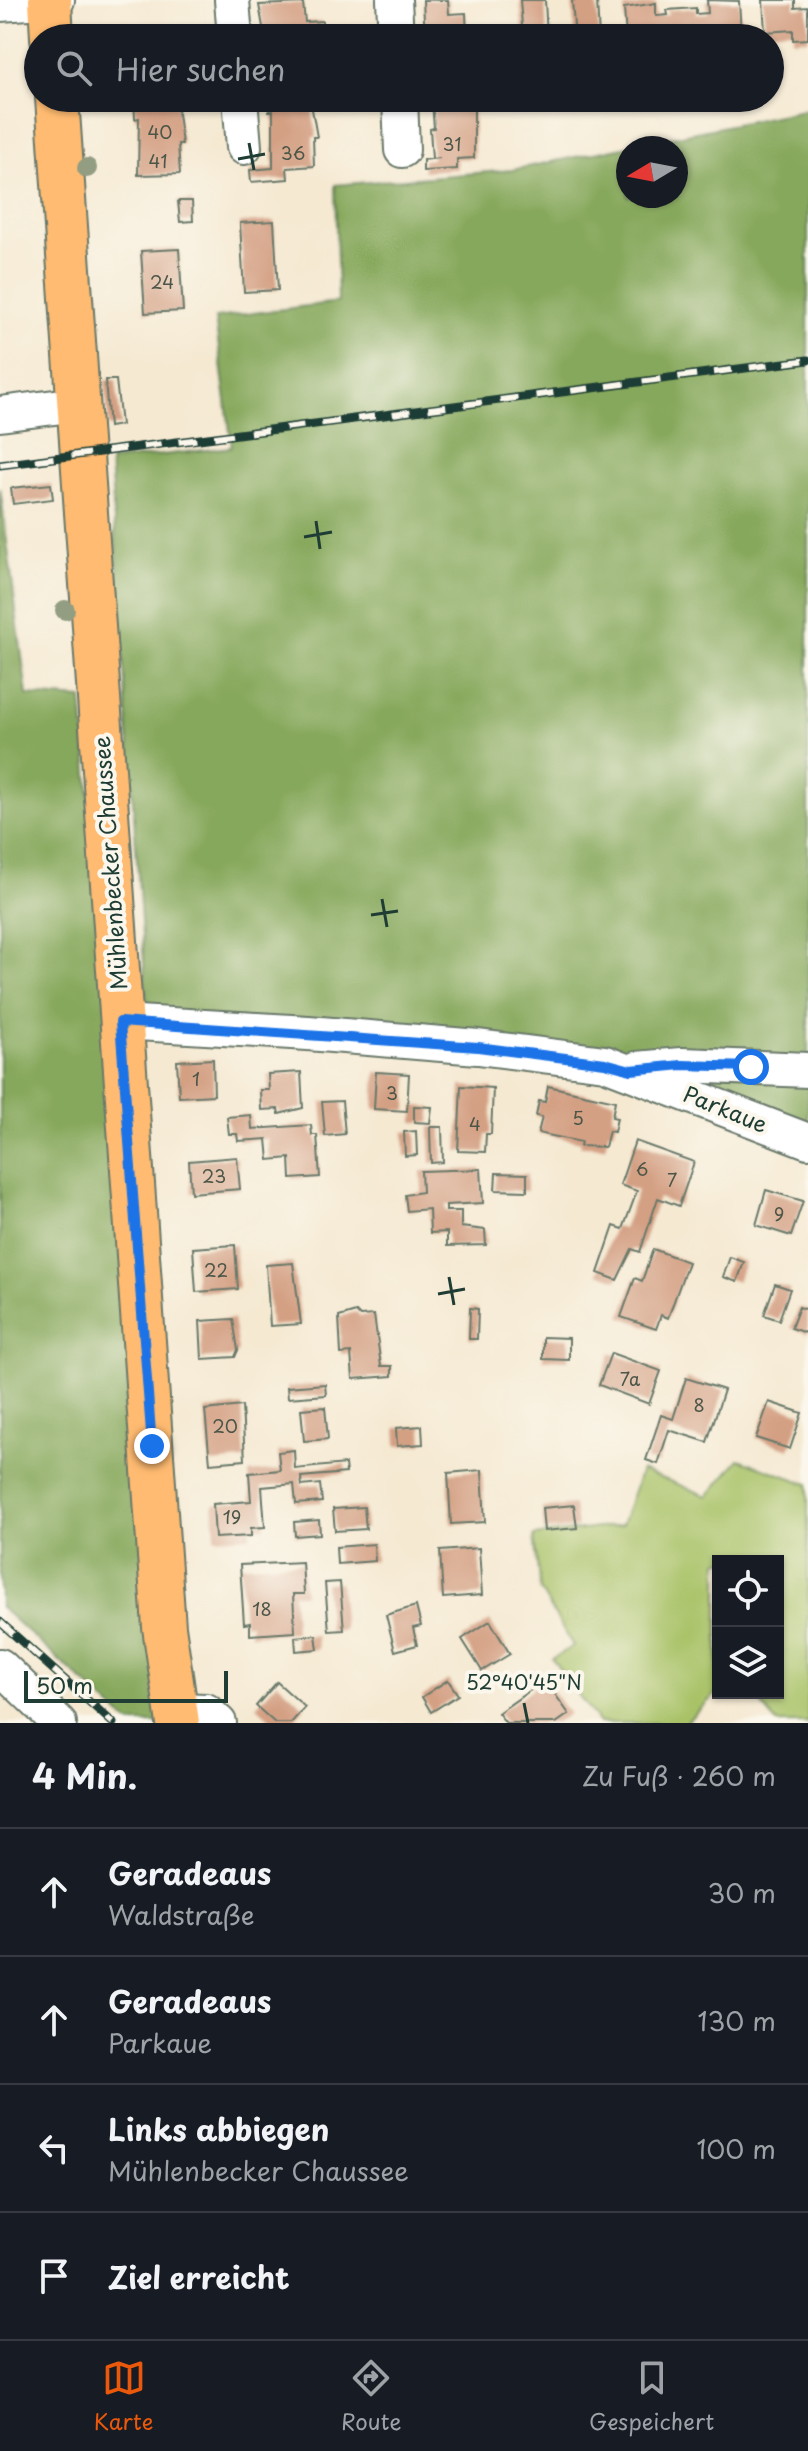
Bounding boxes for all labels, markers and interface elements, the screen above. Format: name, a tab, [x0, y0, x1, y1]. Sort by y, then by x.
search box	[24, 24, 784, 112]
icon: search	[52, 46, 96, 90]
text: Hier suchen	[116, 46, 285, 91]
house number: 40	[147, 118, 173, 145]
house number: 31	[443, 130, 461, 157]
north arrow	[616, 136, 688, 208]
house number: 36	[281, 139, 305, 166]
house number: 41	[149, 147, 167, 174]
house number: 24	[150, 268, 174, 295]
street label: Mühlenbecker Chaussee	[84, 735, 134, 991]
route start	[733, 1049, 769, 1085]
house number: 1	[192, 1065, 200, 1092]
street label: Parkaue	[679, 1076, 773, 1140]
house number: 3	[386, 1079, 398, 1106]
house number: 5	[572, 1104, 584, 1131]
house number: 4	[469, 1110, 481, 1137]
house number: 6	[636, 1155, 648, 1182]
house number: 23	[202, 1162, 226, 1189]
house number: 7	[667, 1166, 677, 1193]
house number: 9	[774, 1200, 784, 1227]
house number: 22	[204, 1256, 228, 1283]
house number: 7a	[620, 1365, 641, 1392]
house number: 8	[693, 1391, 705, 1418]
house number: 20	[212, 1412, 238, 1439]
route end	[134, 1428, 170, 1464]
house number: 19	[223, 1503, 241, 1530]
map controls	[712, 1555, 784, 1699]
button: locate	[712, 1555, 784, 1627]
house number: 18	[252, 1595, 272, 1622]
button: layers	[712, 1627, 784, 1699]
scale bar	[24, 1667, 228, 1703]
text: 52°40'45"N	[466, 1667, 582, 1697]
text: 50 m	[36, 1668, 93, 1701]
text: 4 Min.	[32, 1749, 137, 1801]
text: Zu Fuß · 260 m	[582, 1756, 776, 1795]
text: Geradeaus	[108, 1850, 271, 1895]
icon: ahead	[32, 1870, 76, 1914]
text: 30 m	[708, 1873, 776, 1912]
text: Waldstraße	[108, 1895, 254, 1934]
text: Geradeaus	[108, 1978, 271, 2023]
icon: ahead	[32, 1998, 76, 2042]
text: 130 m	[697, 2001, 776, 2040]
text: Parkaue	[108, 2023, 212, 2062]
text: Links abbiegen	[108, 2106, 329, 2151]
icon: left	[32, 2126, 76, 2170]
text: 100 m	[696, 2129, 776, 2168]
text: Mühlenbecker Chaussee	[108, 2151, 409, 2190]
icon: arrive	[32, 2254, 76, 2298]
text: Ziel erreicht	[108, 2254, 290, 2299]
tab: Karte	[94, 2356, 153, 2437]
tab: Route	[341, 2356, 401, 2437]
tab: Gespeichert	[589, 2356, 714, 2437]

